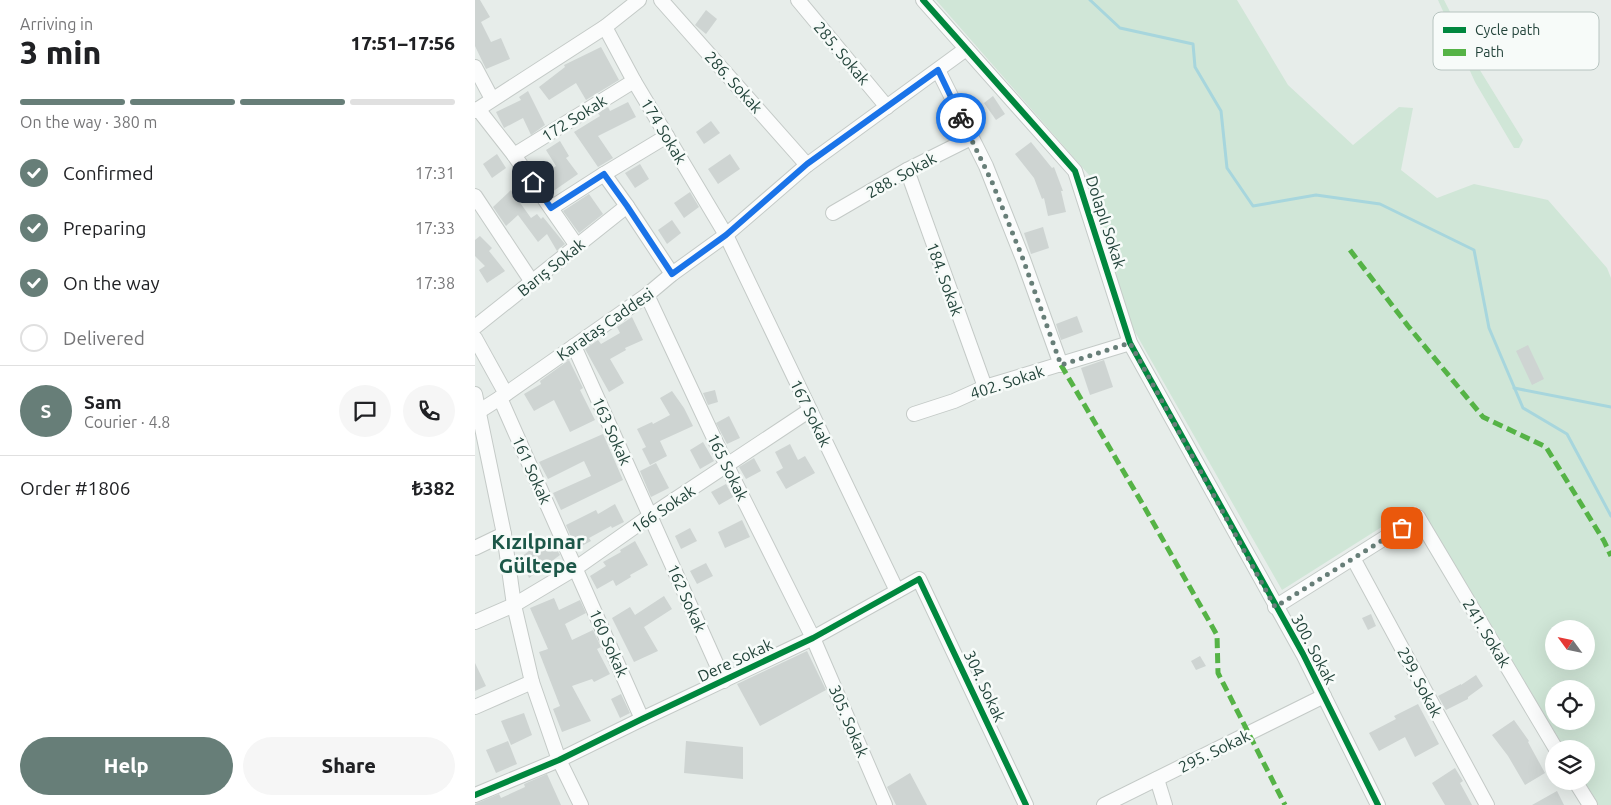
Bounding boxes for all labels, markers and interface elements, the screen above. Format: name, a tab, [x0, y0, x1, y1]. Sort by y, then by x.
legend	[1433, 12, 1599, 70]
text: Arriving in	[20, 15, 93, 33]
street label: 285. Sokak	[810, 18, 874, 88]
text: Cycle path	[1475, 22, 1540, 38]
text: 17:51–17:56	[350, 32, 455, 54]
text: 3 min	[20, 34, 101, 70]
text: Path	[1475, 44, 1504, 60]
street label: 286. Sokak	[702, 47, 766, 117]
street label: 172 Sokak	[538, 91, 610, 145]
courier	[936, 93, 986, 143]
street label: 174 Sokak	[638, 95, 690, 167]
icon: bike	[947, 104, 975, 132]
text: On the way · 380 m	[20, 113, 157, 131]
street label: 288. Sokak	[863, 149, 939, 201]
icon: check	[20, 159, 48, 187]
pin	[512, 161, 554, 203]
text: Confirmed	[63, 162, 154, 184]
text: 17:31	[415, 164, 455, 182]
icon: home	[519, 168, 547, 196]
street label: Dolaplı Sokak	[1083, 173, 1129, 271]
icon: check	[20, 214, 48, 242]
text: Preparing	[63, 217, 147, 239]
text: 17:33	[415, 219, 455, 237]
street label: Barış Sokak	[514, 234, 588, 300]
street label: 184. Sokak	[923, 240, 967, 318]
icon: check	[20, 269, 48, 297]
text: On the way	[63, 272, 160, 294]
text: 17:38	[415, 274, 455, 292]
street label: Karataş Caddesi	[553, 284, 657, 364]
text: Delivered	[63, 327, 145, 349]
street label: 402. Sokak	[968, 362, 1046, 402]
street label: 167 Sokak	[787, 376, 835, 450]
button: chat	[339, 385, 391, 437]
button: phone	[403, 385, 455, 437]
text: Sam	[84, 391, 122, 413]
street label: 163 Sokak	[589, 394, 635, 468]
text: S	[41, 400, 51, 422]
text: Courier · 4.8	[84, 413, 170, 431]
street label: 165 Sokak	[704, 430, 752, 504]
street label: 161 Sokak	[509, 433, 555, 507]
text: Order #1806	[20, 477, 130, 499]
text: ₺382	[412, 477, 455, 499]
street label: 166 Sokak	[628, 481, 698, 537]
pin	[1381, 507, 1423, 549]
icon: bag	[1388, 514, 1416, 542]
district label: Kızılpınar Gültepe	[491, 529, 585, 577]
street label: 162 Sokak	[664, 561, 710, 635]
street label: 241. Sokak	[1460, 595, 1514, 671]
street label: 160 Sokak	[586, 606, 632, 680]
street label: 300. Sokak	[1288, 611, 1340, 687]
north arrow	[1545, 620, 1595, 670]
map controls	[1545, 620, 1595, 790]
street label: Dere Sokak	[695, 635, 775, 685]
street label: 299. Sokak	[1394, 644, 1446, 720]
street label: 304. Sokak	[961, 647, 1009, 725]
button: locate	[1545, 680, 1595, 730]
street label: 305. Sokak	[826, 682, 872, 760]
street label: 295. Sokak	[1176, 726, 1252, 776]
button: Help	[20, 737, 233, 795]
button: Share	[243, 737, 455, 795]
button: layers	[1545, 740, 1595, 790]

